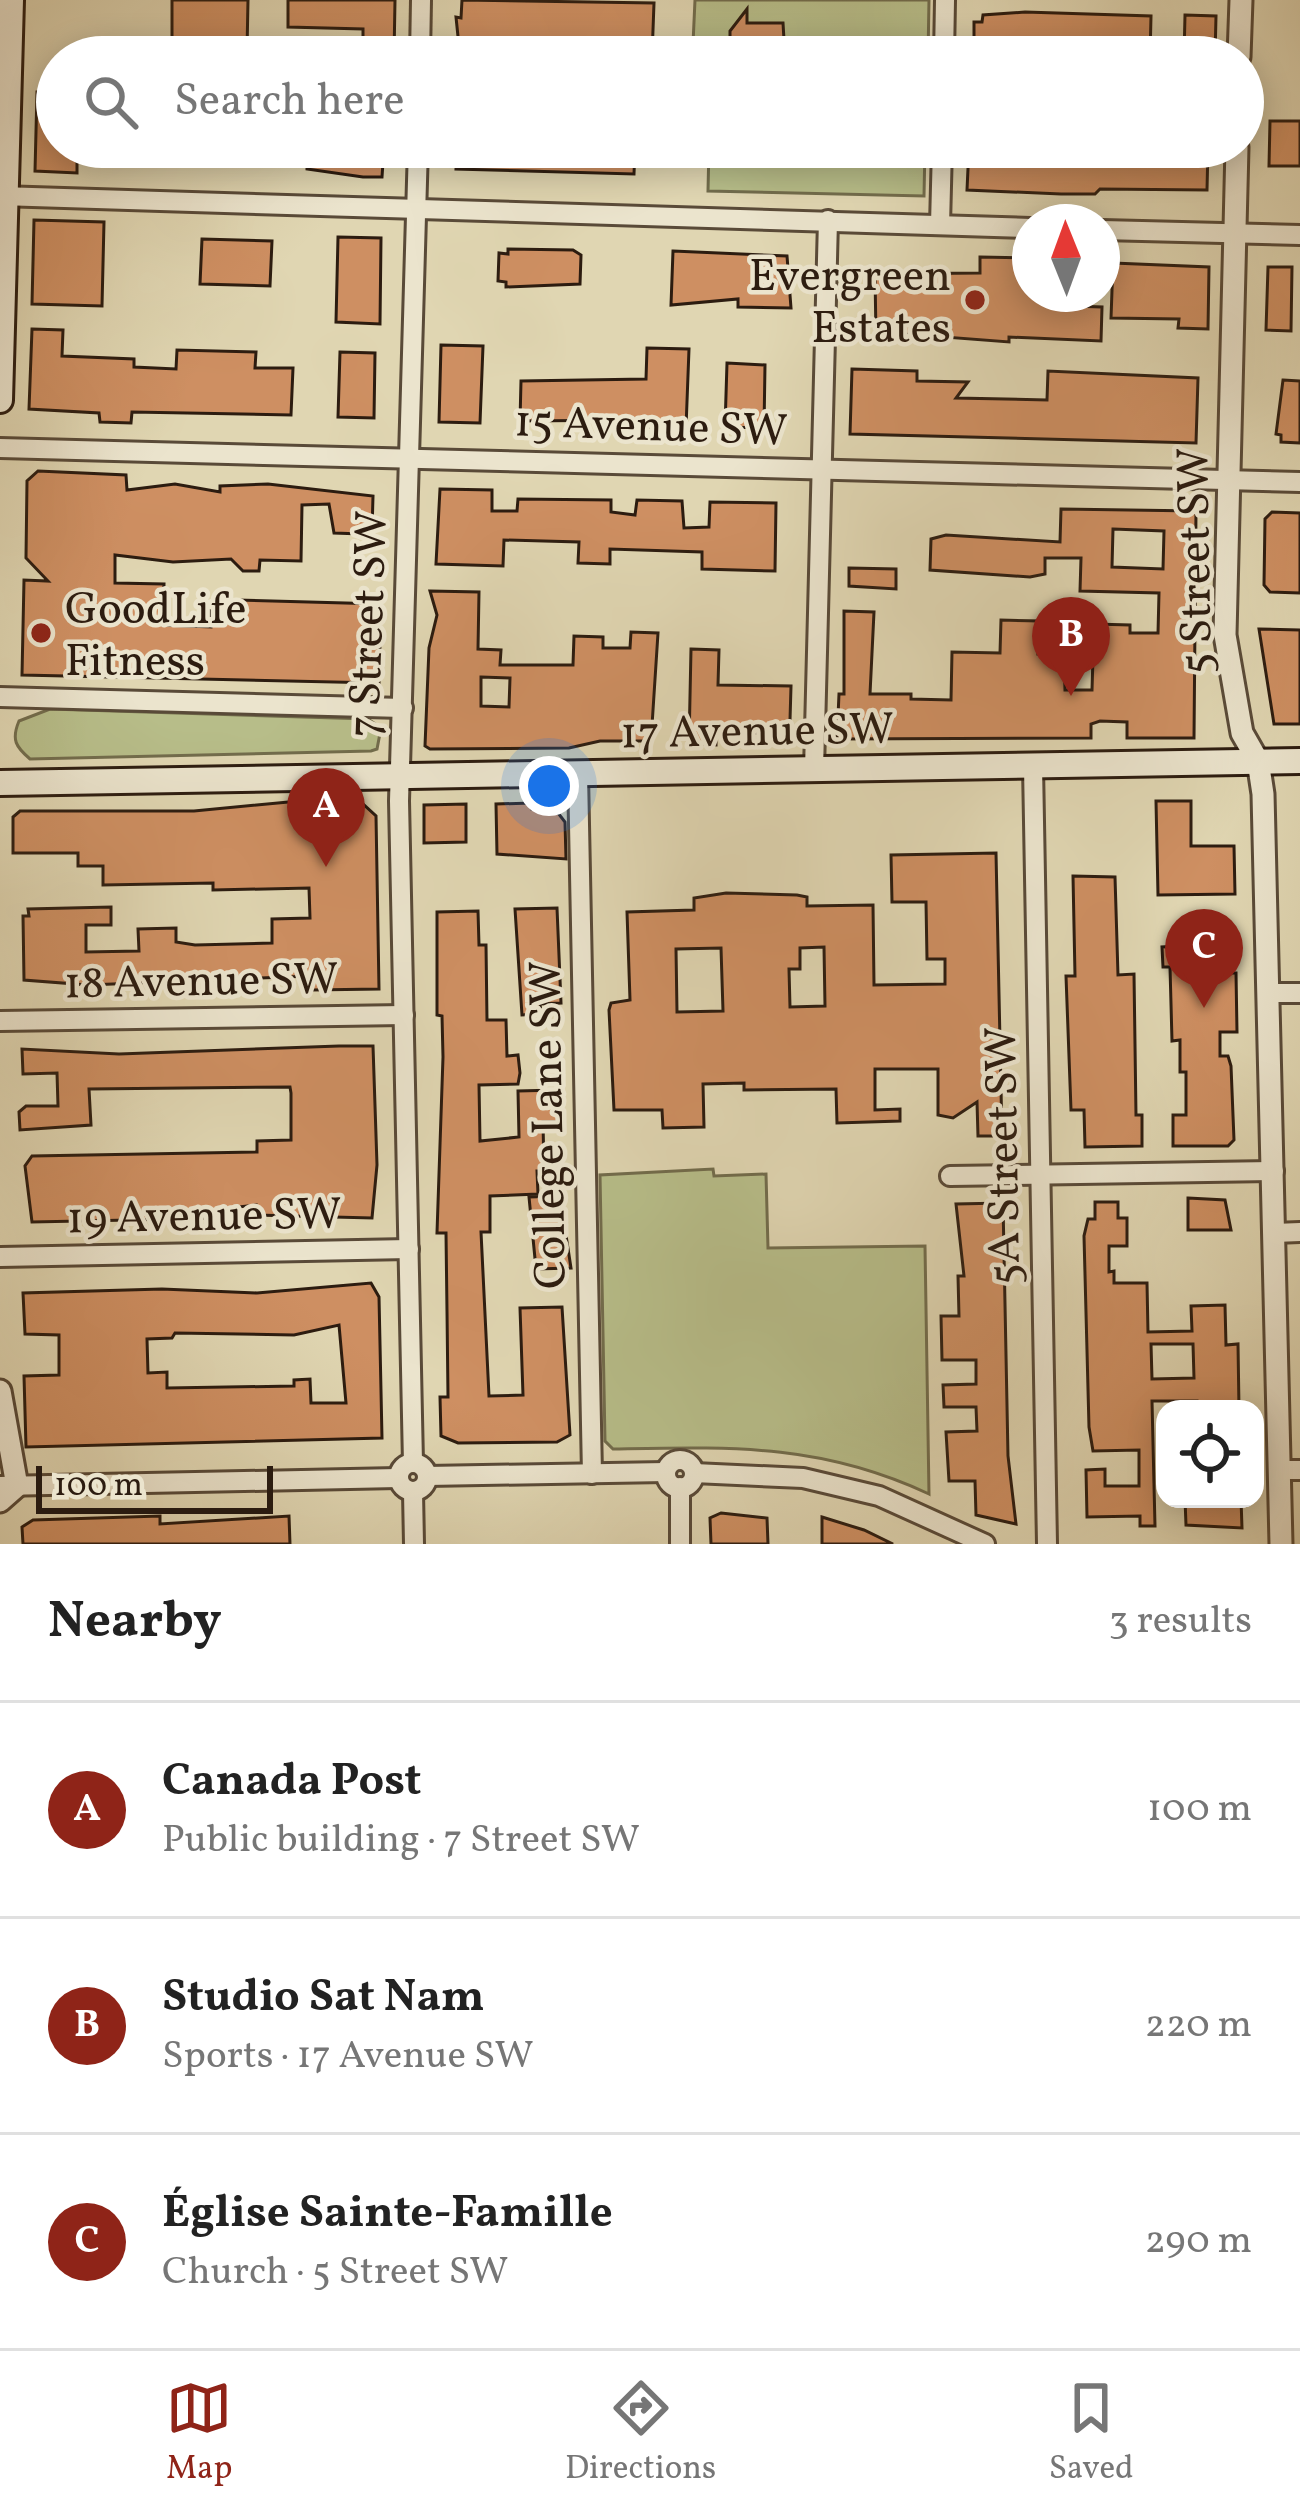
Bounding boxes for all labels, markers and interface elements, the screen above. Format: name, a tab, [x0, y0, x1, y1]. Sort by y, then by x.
search box	[36, 36, 1264, 168]
icon: search	[78, 69, 144, 135]
text: Search here	[174, 71, 405, 134]
north arrow	[1012, 204, 1120, 312]
place label: Evergreen Estates	[749, 247, 951, 362]
marker: Evergreen Estates	[962, 287, 988, 313]
street label: 15 Avenue SW	[513, 392, 789, 465]
street label: 5 Street SW	[1164, 447, 1231, 675]
street label: 7 Street SW	[335, 510, 406, 739]
place label: GoodLife Fitness	[65, 580, 247, 695]
pin: B	[1032, 597, 1110, 696]
marker: GoodLife Fitness	[28, 620, 54, 646]
street label: 17 Avenue SW	[620, 700, 894, 767]
your location	[519, 756, 579, 816]
pin: A	[287, 768, 365, 867]
pin: C	[1165, 909, 1243, 1008]
street label: 18 Avenue SW	[63, 950, 339, 1017]
street label: College Lane SW	[516, 960, 585, 1290]
street label: 5A Street SW	[972, 1026, 1039, 1286]
street label: 19 Avenue SW	[66, 1185, 342, 1252]
map controls	[1156, 1400, 1264, 1508]
button: locate	[1156, 1400, 1264, 1508]
scale bar	[36, 1460, 273, 1513]
text: 100 m	[54, 1464, 143, 1510]
text: Nearby	[48, 1587, 222, 1658]
text: 3 results	[1109, 1595, 1252, 1649]
text: Canada Post	[162, 1751, 422, 1814]
text: A	[73, 1783, 101, 1837]
text: 100 m	[1147, 1783, 1252, 1837]
text: Public building · 7 Street SW	[162, 1814, 640, 1868]
text: Studio Sat Nam	[162, 1967, 485, 2030]
text: B	[74, 1999, 100, 2053]
text: 220 m	[1145, 1999, 1252, 2053]
text: Sports · 17 Avenue SW	[162, 2030, 534, 2084]
text: Église Sainte-Famille	[162, 2183, 613, 2246]
text: C	[74, 2215, 100, 2269]
text: 290 m	[1145, 2215, 1252, 2269]
text: Church · 5 Street SW	[162, 2246, 508, 2300]
tab: Map	[166, 2375, 232, 2493]
tab: Directions	[565, 2375, 716, 2493]
tab: Saved	[1049, 2375, 1134, 2493]

